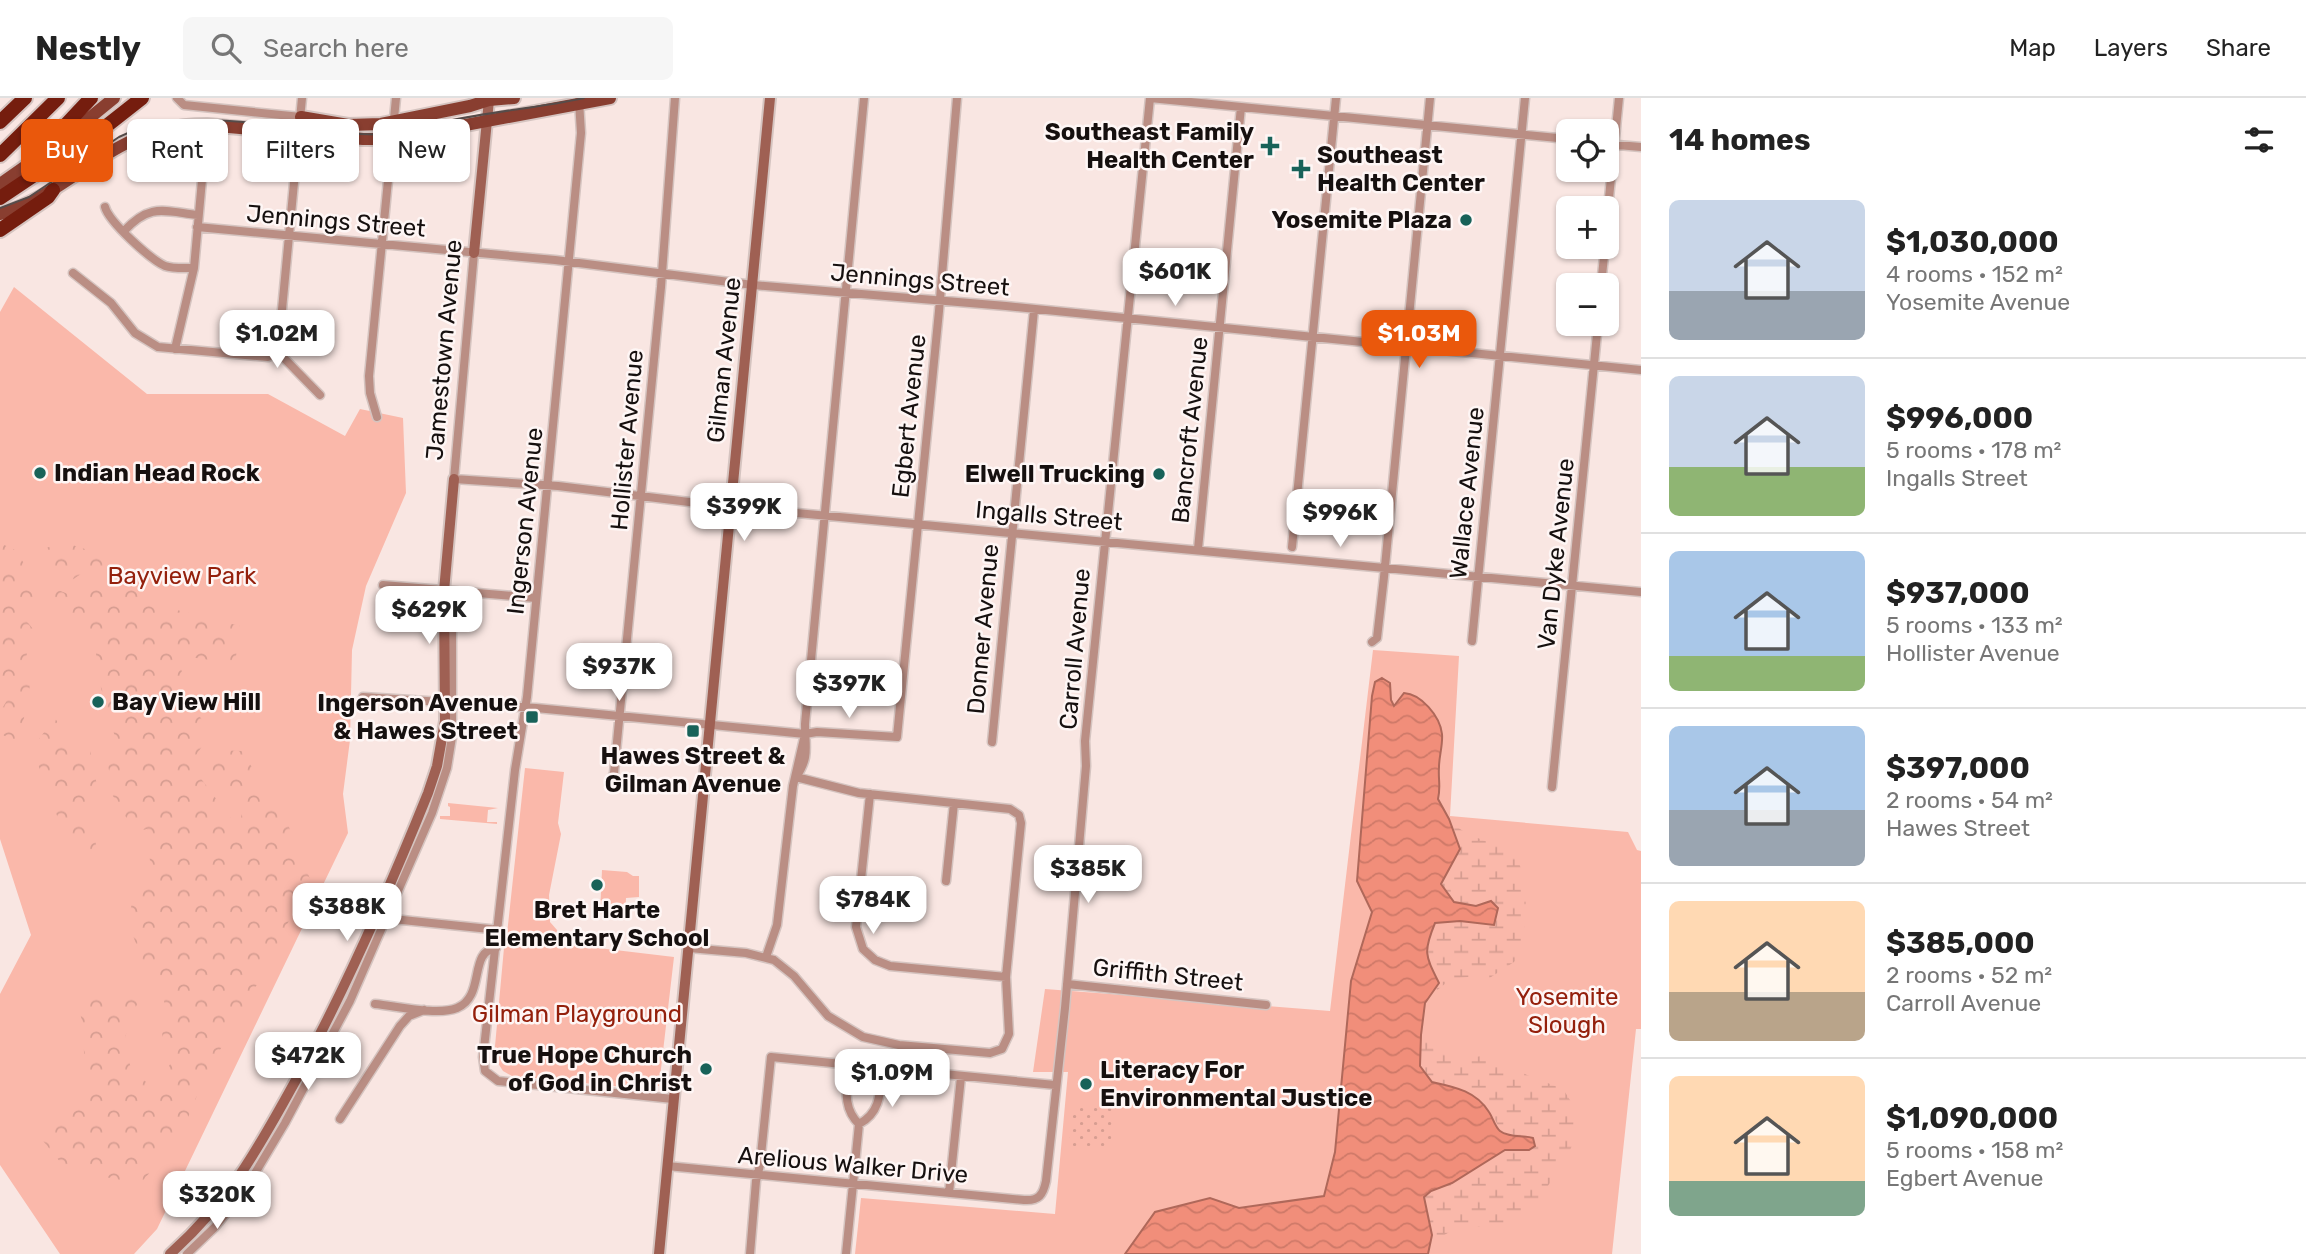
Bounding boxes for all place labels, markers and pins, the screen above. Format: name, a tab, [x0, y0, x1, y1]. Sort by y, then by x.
place label: Southeast Family Health Center	[1045, 118, 1254, 174]
marker: Southeast Family Health Center	[1260, 136, 1280, 156]
place label: Southeast Health Center	[1317, 141, 1485, 197]
marker: Southeast Health Center	[1291, 159, 1311, 179]
place label: Yosemite Plaza	[1271, 206, 1452, 234]
marker: Yosemite Plaza	[1458, 212, 1474, 228]
pin: $601K	[1126, 248, 1224, 308]
pin: $1.02M	[220, 310, 334, 370]
pin: $1.03M	[1362, 310, 1476, 370]
place label: Indian Head Rock	[54, 459, 260, 487]
place label: Elwell Trucking	[965, 460, 1145, 488]
marker: Indian Head Rock	[32, 465, 48, 481]
marker: Elwell Trucking	[1151, 466, 1167, 482]
pin: $399K	[695, 484, 793, 543]
pin: $996K	[1291, 490, 1389, 549]
pin: $629K	[380, 587, 478, 646]
pin: $937K	[570, 644, 668, 703]
pin: $397K	[800, 660, 898, 720]
place label: Bay View Hill	[112, 688, 261, 716]
place label: Ingerson Avenue & Hawes Street	[317, 689, 518, 745]
marker: Bay View Hill	[90, 694, 106, 710]
marker: Ingerson Avenue & Hawes Street	[524, 709, 540, 725]
marker: Hawes Street & Gilman Avenue	[685, 723, 701, 739]
place label: Hawes Street & Gilman Avenue	[601, 742, 786, 798]
pin: $385K	[1039, 846, 1137, 905]
pin: $784K	[824, 876, 922, 936]
marker: Bret Harte Elementary School	[589, 877, 605, 893]
pin: $388K	[298, 884, 396, 943]
place label: Bret Harte Elementary School	[485, 896, 709, 952]
pin: $472K	[259, 1032, 357, 1092]
place label: True Hope Church of God in Christ	[477, 1041, 692, 1097]
pin: $1.09M	[835, 1049, 949, 1109]
place label: Literacy For Environmental Justice	[1100, 1056, 1372, 1112]
marker: True Hope Church of God in Christ	[698, 1061, 714, 1077]
marker: Literacy For Environmental Justice	[1078, 1076, 1094, 1092]
pin: $320K	[168, 1172, 266, 1231]

